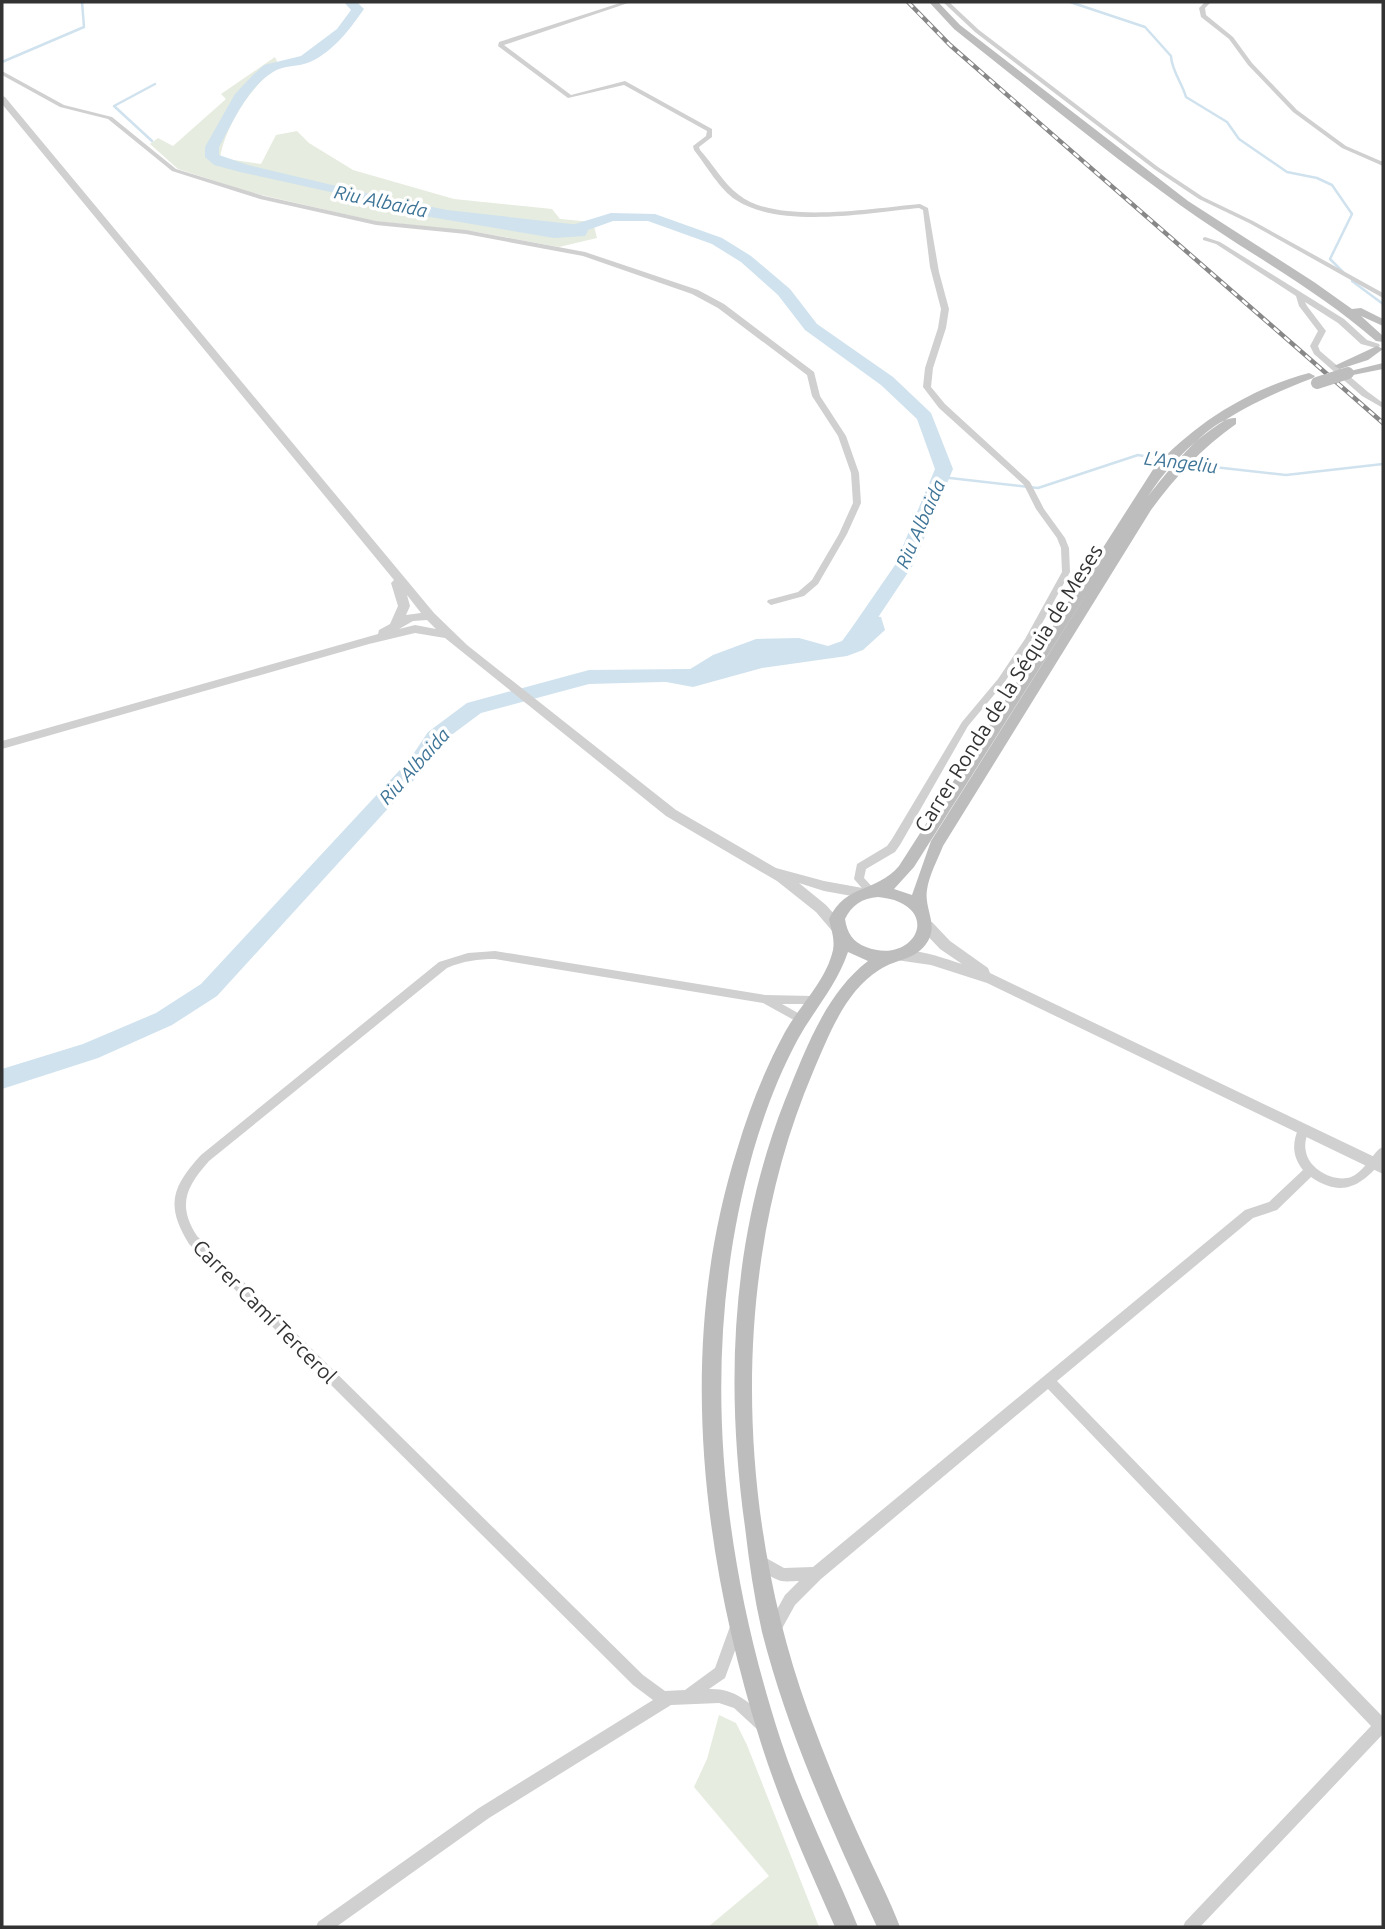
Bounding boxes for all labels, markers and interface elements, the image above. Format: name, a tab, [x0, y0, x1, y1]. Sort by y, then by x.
water label: Riu Albaida	[332, 180, 430, 222]
water label: L'Angeliu	[1143, 447, 1219, 477]
water label: Riu Albaida	[891, 476, 949, 572]
street label: Carrer Ronda de la Séquia de Meses	[909, 540, 1107, 836]
water label: Riu Albaida	[374, 723, 454, 809]
street label: Carrer Camí Tercerol	[188, 1234, 342, 1388]

